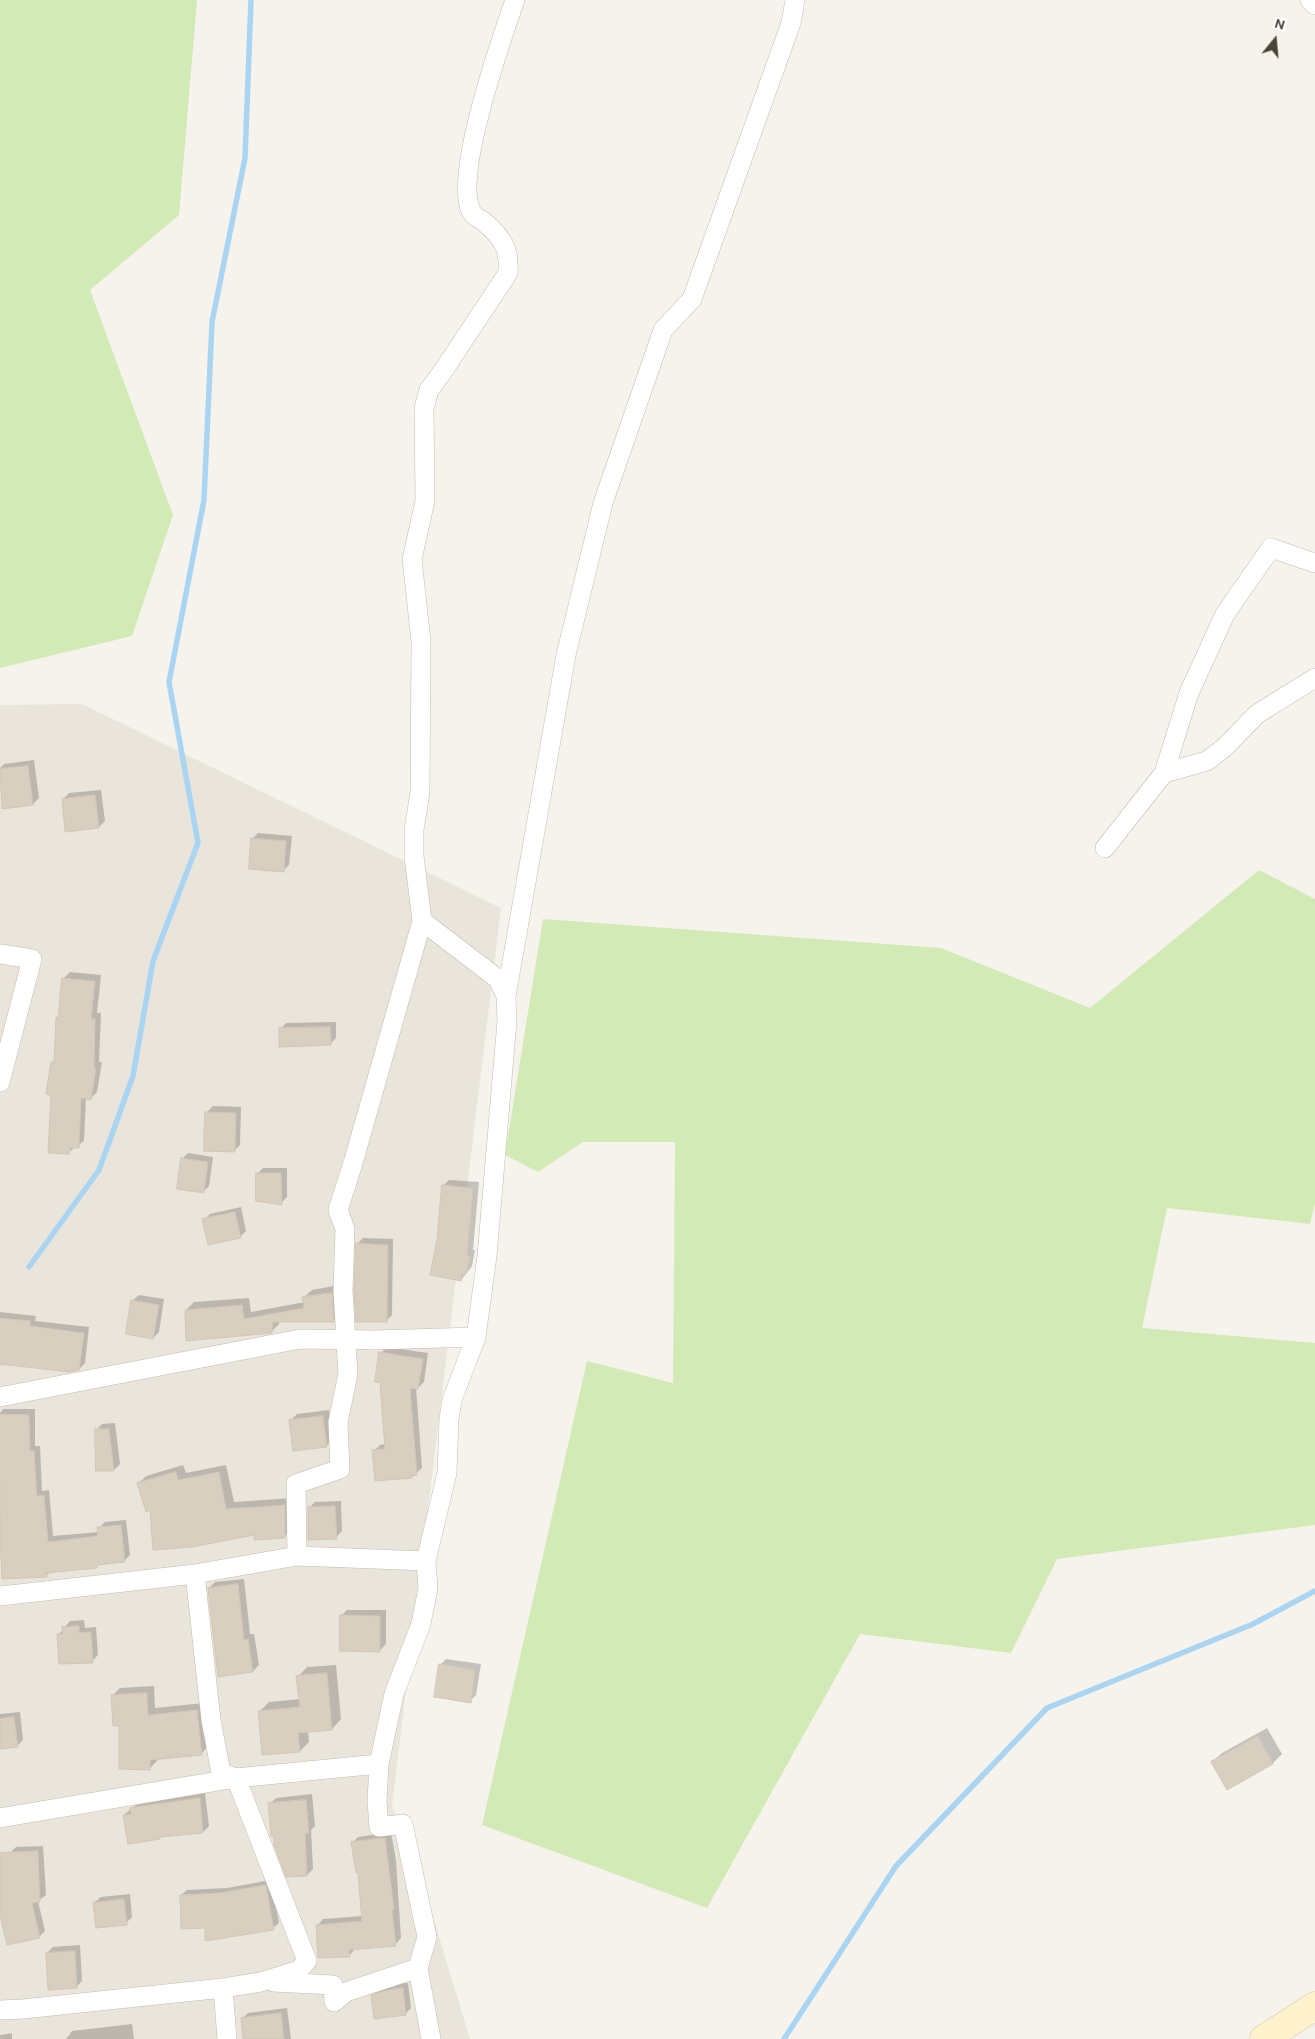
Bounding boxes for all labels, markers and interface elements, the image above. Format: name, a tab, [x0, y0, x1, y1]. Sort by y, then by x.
north arrow	[1250, 15, 1300, 65]
text: N	[1272, 16, 1287, 35]

